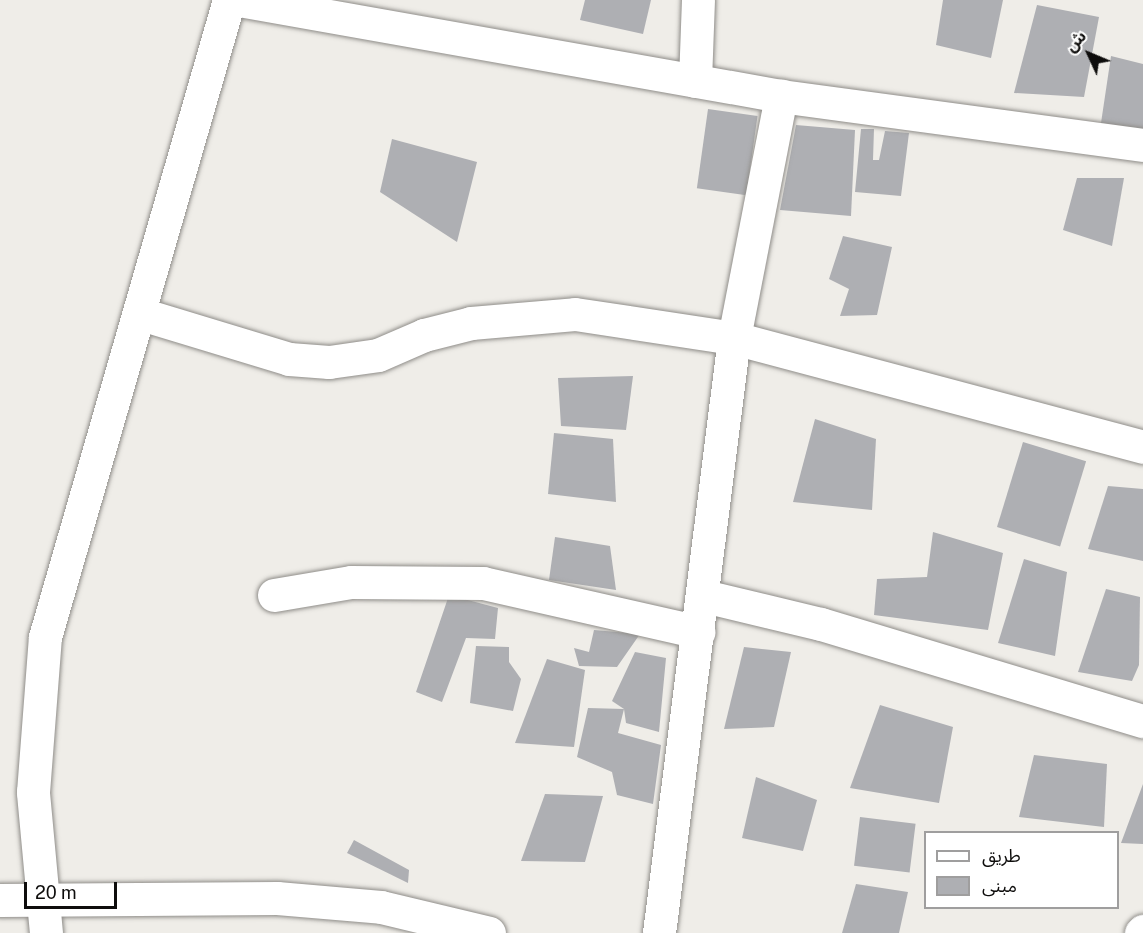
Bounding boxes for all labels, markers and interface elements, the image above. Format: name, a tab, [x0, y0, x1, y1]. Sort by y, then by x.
north arrow	[1059, 24, 1119, 84]
text: ش	[1061, 27, 1090, 56]
legend	[924, 831, 1119, 909]
text: طريق	[982, 845, 1021, 866]
scale bar	[27, 870, 120, 908]
text: مبنى	[982, 875, 1017, 896]
text: 20 m	[35, 882, 77, 903]

